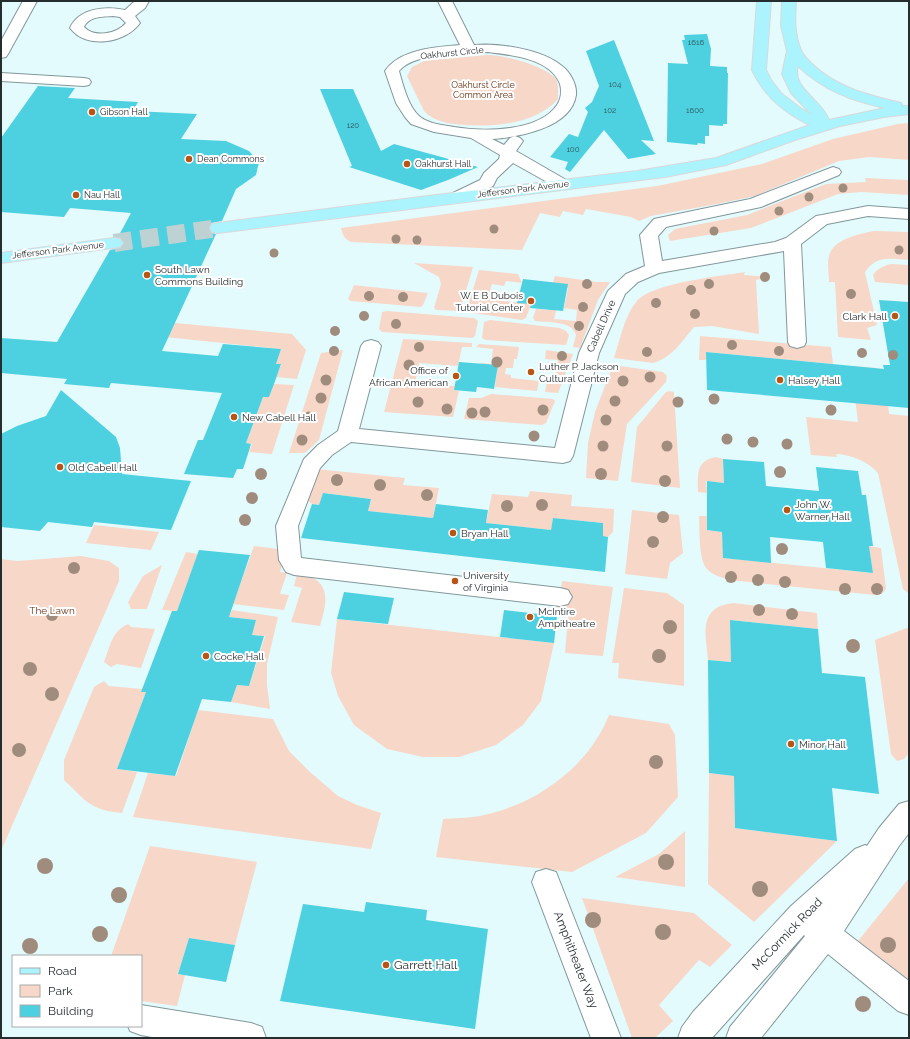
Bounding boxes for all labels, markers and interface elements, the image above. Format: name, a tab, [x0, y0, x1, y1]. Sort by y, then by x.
house number: 1616	[688, 37, 704, 47]
street label: Oakhurst Circle	[420, 45, 485, 61]
house number: 104	[609, 79, 622, 89]
park label: Oakhurst Circle Common Area	[451, 80, 516, 100]
house number: 102	[604, 105, 616, 115]
house number: 1600	[686, 105, 704, 115]
marker: Gibson Hall	[87, 107, 97, 117]
place label: Gibson Hall	[100, 107, 148, 117]
house number: 120	[347, 120, 359, 130]
house number: 100	[566, 144, 580, 154]
marker: Dean Commons	[184, 154, 194, 164]
place label: Dean Commons	[197, 154, 265, 164]
marker: Oakhurst Hall	[402, 159, 412, 169]
place label: Oakhurst Hall	[415, 159, 472, 169]
street label: Jefferson Park Avenue	[477, 178, 570, 200]
marker: Nau Hall	[71, 190, 81, 200]
place label: Nau Hall	[84, 190, 120, 200]
street label: Jefferson Park Avenue	[12, 239, 105, 261]
place label: South Lawn Commons Building	[155, 264, 243, 287]
marker: South Lawn Commons Building	[142, 270, 152, 280]
place label: W E B Dubois Tutorial Center	[455, 290, 523, 313]
marker: W E B Dubois Tutorial Center	[526, 296, 536, 306]
street label: Cabell Drive	[585, 298, 617, 354]
place label: Clark Hall	[842, 311, 887, 322]
marker: Clark Hall	[890, 311, 900, 321]
place label: Luther P. Jackson Cultural Center	[539, 361, 619, 384]
place label: Office of African American	[369, 365, 449, 388]
marker: Luther P. Jackson Cultural Center	[526, 367, 536, 377]
marker: Office of African American	[451, 371, 461, 381]
marker: Halsey Hall	[775, 375, 785, 385]
place label: Halsey Hall	[788, 375, 840, 386]
marker: New Cabell Hall	[229, 412, 239, 422]
place label: New Cabell Hall	[242, 412, 316, 423]
marker: Old Cabell Hall	[55, 462, 65, 472]
place label: Old Cabell Hall	[68, 462, 138, 473]
place label: John W. Warner Hall	[795, 499, 850, 522]
marker: John W. Warner Hall	[782, 505, 792, 515]
marker: Bryan Hall	[448, 528, 458, 538]
place label: Bryan Hall	[461, 528, 509, 539]
place label: University of Virginia	[463, 570, 509, 593]
marker: University of Virginia	[450, 576, 460, 586]
park label: The Lawn	[29, 605, 75, 616]
place label: McIntire Ampitheatre	[538, 606, 595, 629]
marker: McIntire Ampitheatre	[525, 612, 535, 622]
marker: Cocke Hall	[201, 651, 211, 661]
place label: Cocke Hall	[214, 651, 264, 662]
marker: Minor Hall	[786, 739, 796, 749]
place label: Minor Hall	[799, 739, 846, 750]
street label: McCormick Road	[749, 895, 825, 973]
street label: Amphitheater Way	[551, 909, 601, 1011]
legend	[12, 955, 142, 1027]
place label: Garrett Hall	[394, 958, 458, 972]
marker: Garrett Hall	[381, 960, 391, 970]
text: Road	[48, 964, 77, 978]
text: Park	[48, 984, 73, 998]
text: Building	[48, 1004, 94, 1018]

